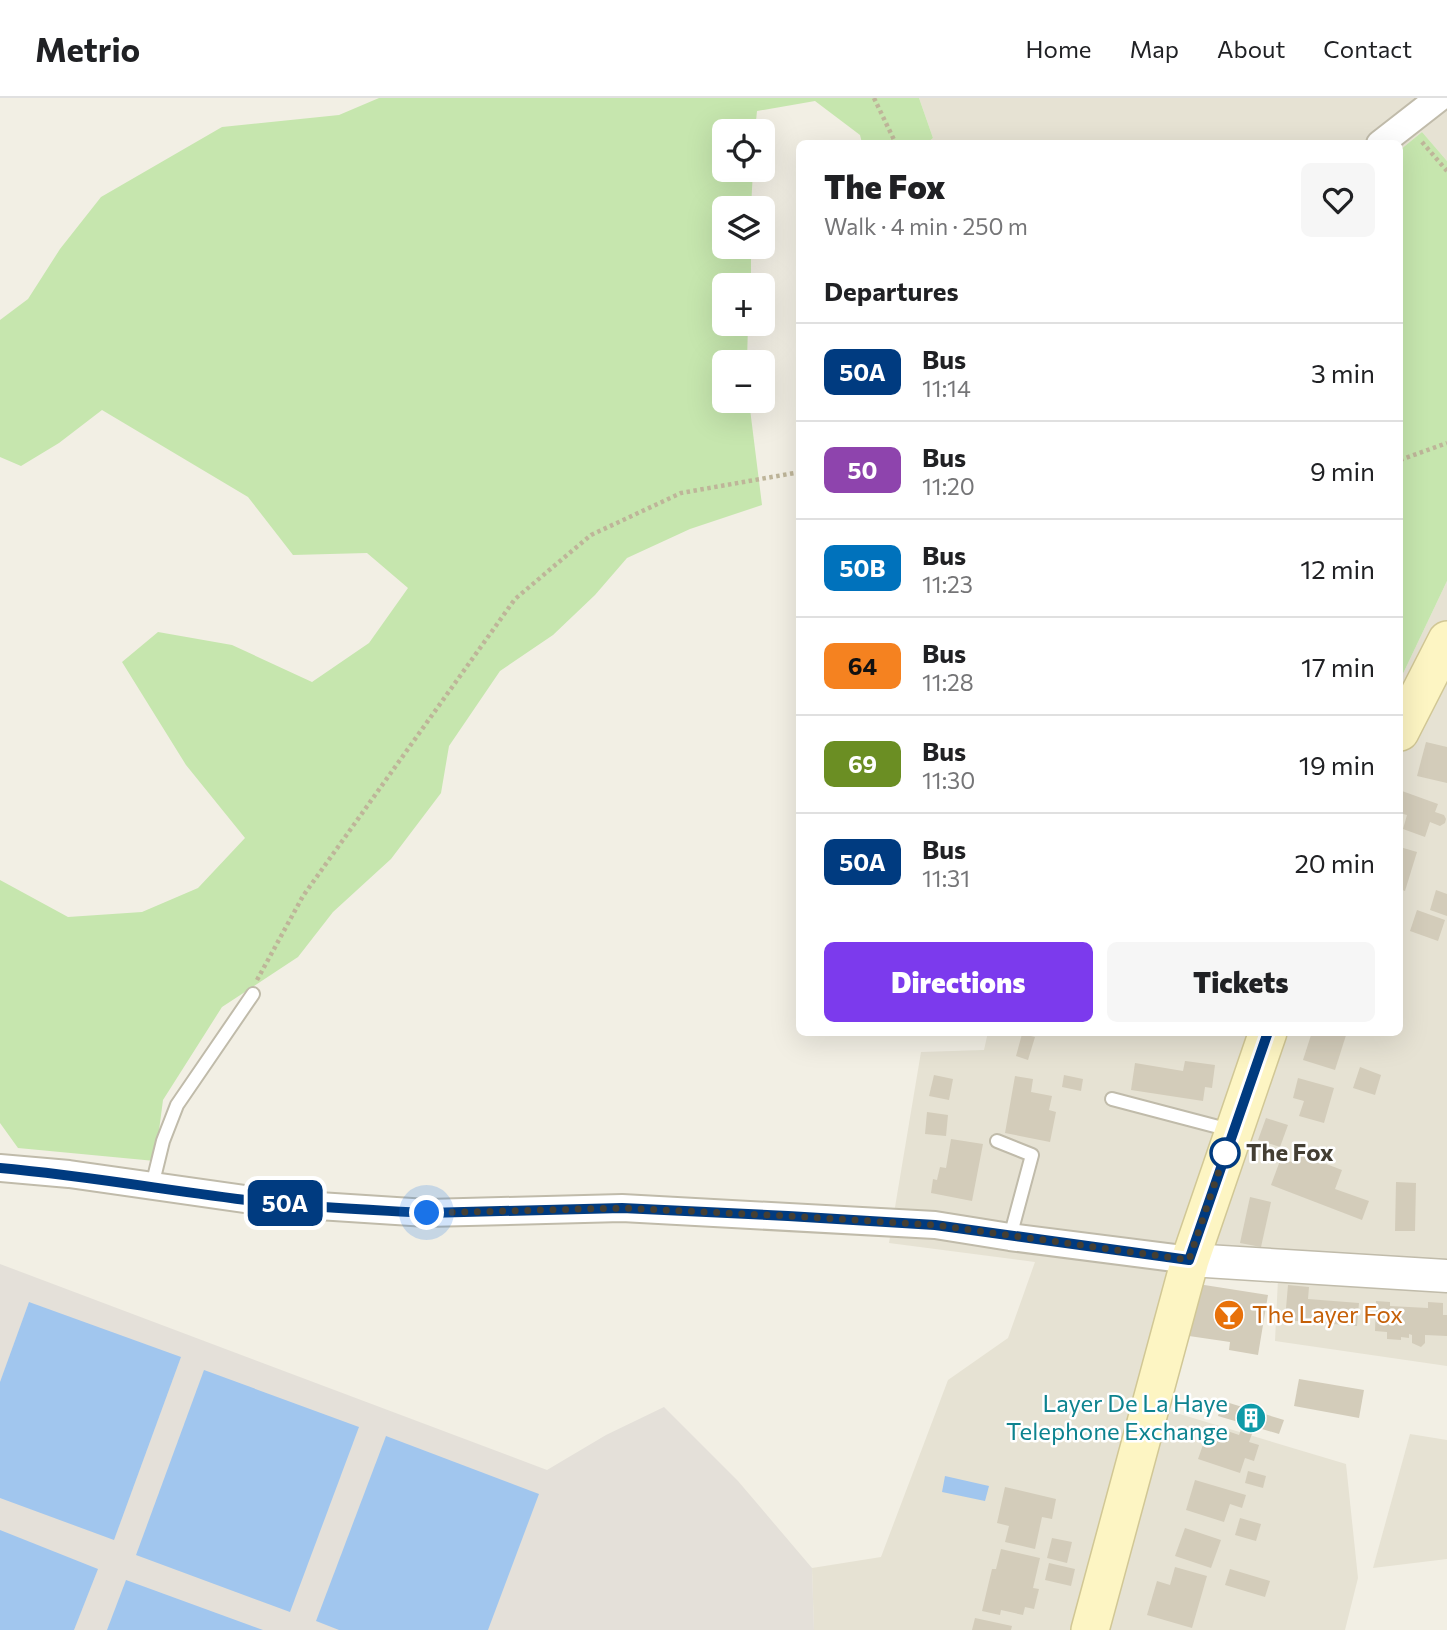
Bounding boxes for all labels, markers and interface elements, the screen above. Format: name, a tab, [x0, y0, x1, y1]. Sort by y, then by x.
text: Metrio	[35, 28, 140, 69]
text: Home	[1026, 34, 1092, 63]
text: Map	[1130, 34, 1179, 63]
text: About	[1217, 34, 1285, 63]
text: Contact	[1323, 34, 1412, 63]
map controls	[712, 119, 775, 413]
button: locate	[712, 119, 775, 182]
button: heart	[1301, 163, 1375, 237]
text: The Fox	[824, 165, 945, 206]
button: layers	[712, 196, 775, 259]
text: Walk · 4 min · 250 m	[824, 212, 1028, 240]
button: +	[712, 273, 775, 336]
text: Departures	[824, 275, 959, 306]
text: Bus	[922, 343, 966, 374]
button: −	[712, 350, 775, 413]
text: 50A	[839, 357, 886, 386]
text: 3 min	[1311, 357, 1375, 388]
text: 11:14	[922, 374, 971, 402]
text: Bus	[922, 441, 966, 472]
text: 50	[848, 455, 877, 484]
text: 9 min	[1310, 455, 1375, 486]
text: 11:20	[922, 472, 975, 500]
text: Bus	[922, 539, 966, 570]
text: 50B	[840, 553, 885, 582]
text: 12 min	[1300, 553, 1375, 584]
text: 11:23	[922, 570, 973, 598]
text: Bus	[922, 637, 966, 668]
text: 64	[848, 651, 877, 680]
text: 17 min	[1301, 651, 1375, 682]
text: 11:28	[922, 668, 974, 696]
text: Bus	[922, 735, 966, 766]
text: 69	[848, 749, 877, 778]
text: 19 min	[1299, 749, 1375, 780]
text: 11:30	[922, 766, 975, 794]
text: Bus	[922, 833, 966, 864]
text: 50A	[839, 847, 886, 876]
text: 20 min	[1294, 847, 1375, 878]
text: 11:31	[922, 864, 970, 892]
button: Directions	[824, 942, 1093, 1022]
button: Tickets	[1107, 942, 1375, 1022]
place label: The Fox	[1246, 1137, 1334, 1166]
marker: The Fox	[1210, 1138, 1240, 1168]
line badge: 50A	[245, 1180, 325, 1226]
text: 50A	[262, 1188, 308, 1217]
your location	[409, 1195, 444, 1230]
bar icon: The Layer Fox	[1212, 1298, 1246, 1332]
place label: The Layer Fox	[1252, 1299, 1403, 1328]
place label: Layer De La Haye Telephone Exchange	[1006, 1388, 1228, 1445]
building icon: Layer De La Haye Telephone Exchange	[1234, 1401, 1268, 1435]

